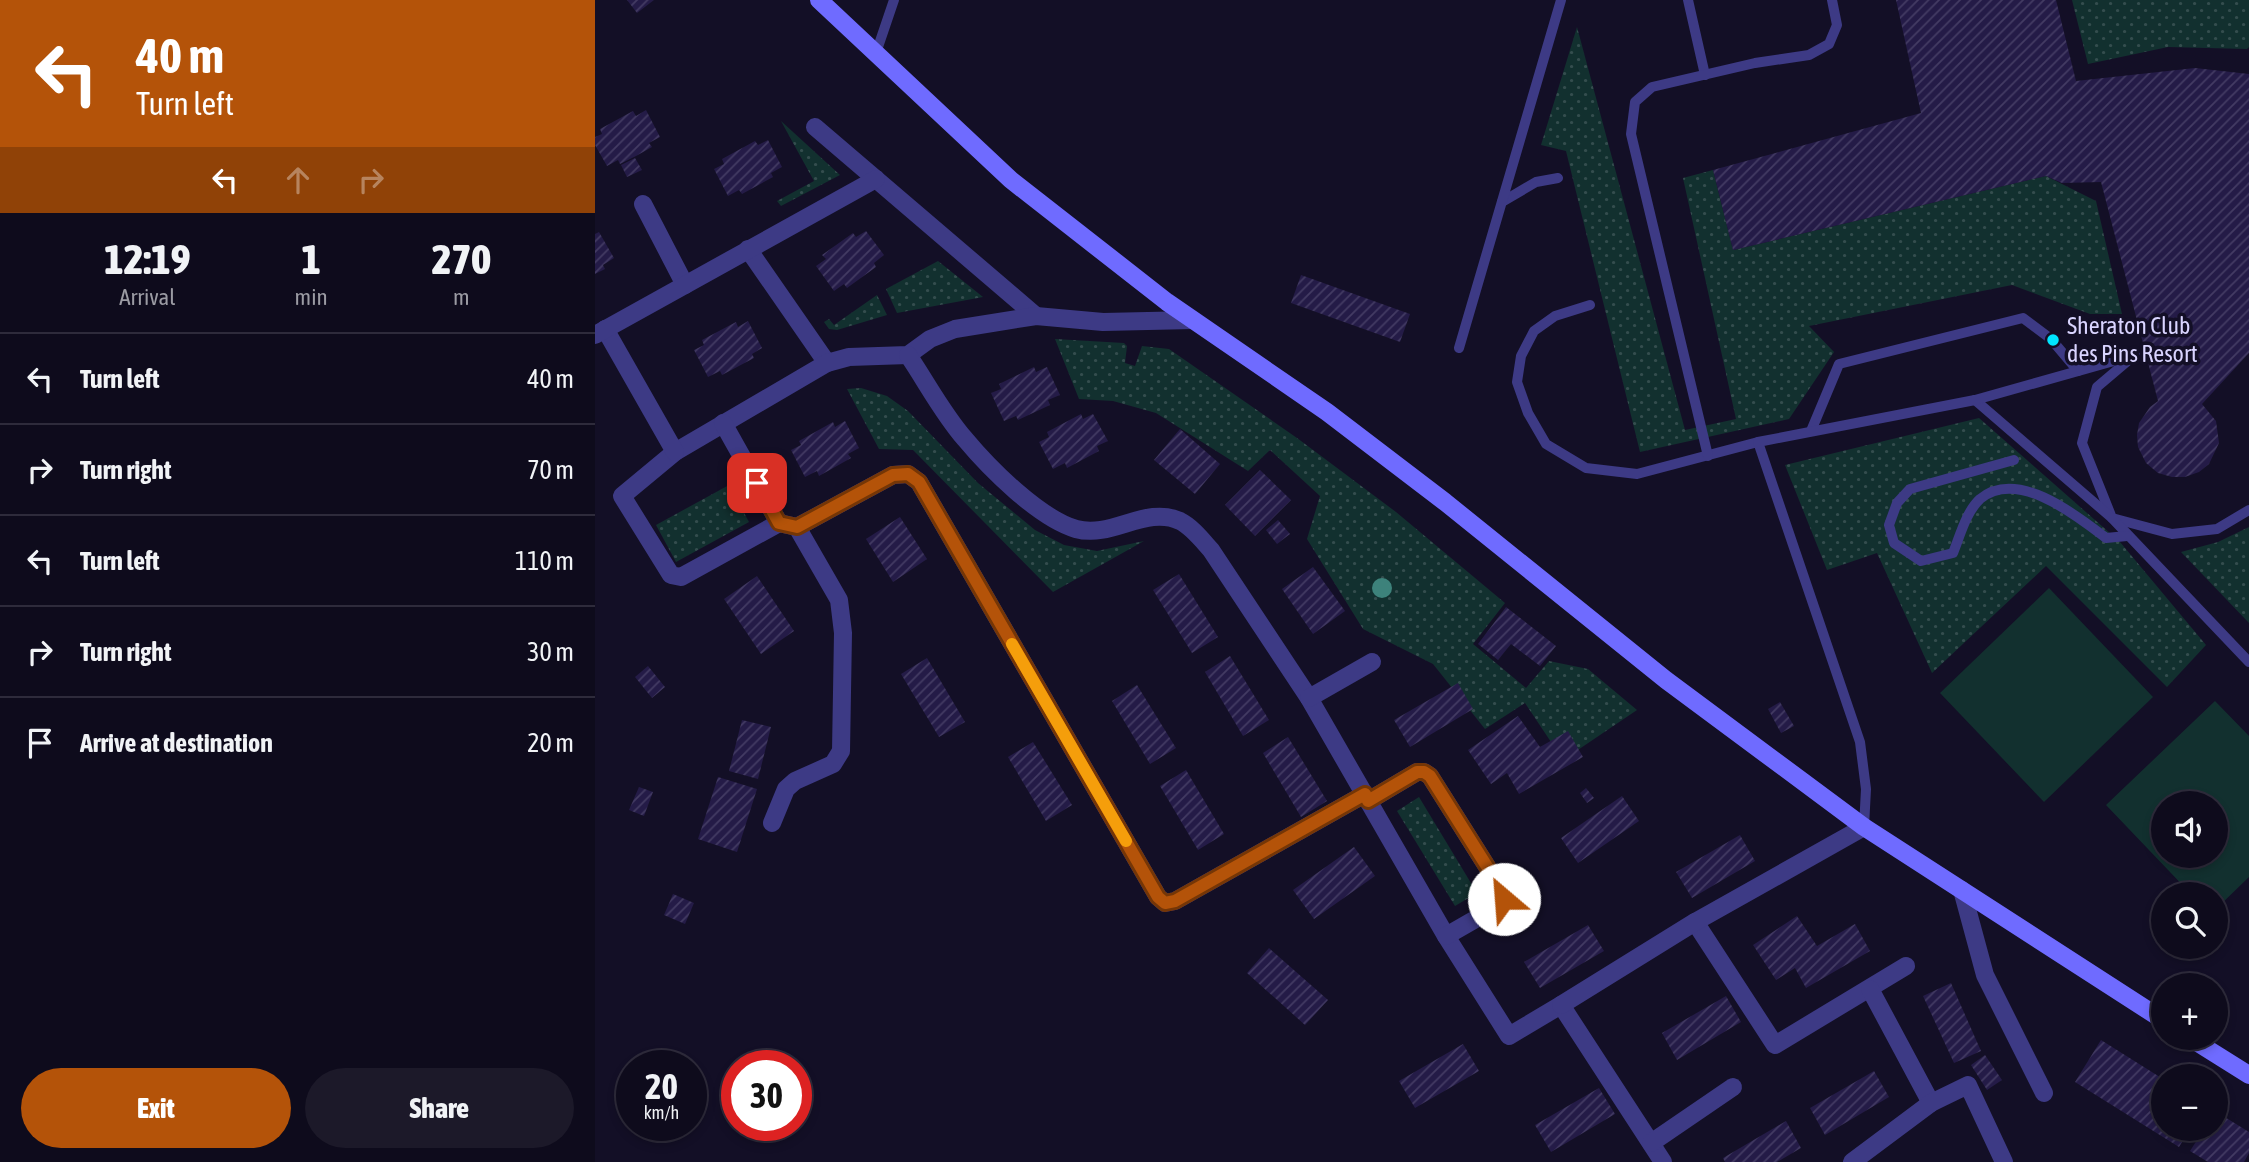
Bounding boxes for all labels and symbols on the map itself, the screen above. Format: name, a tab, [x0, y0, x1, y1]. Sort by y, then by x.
place label: Sheraton Club des Pins Resort	[2067, 312, 2198, 367]
marker: Sheraton Club des Pins Resort	[2045, 332, 2061, 348]
pin	[727, 453, 787, 513]
position arrow	[1467, 862, 1541, 936]
speed limit sign: 30	[721, 1050, 812, 1141]

